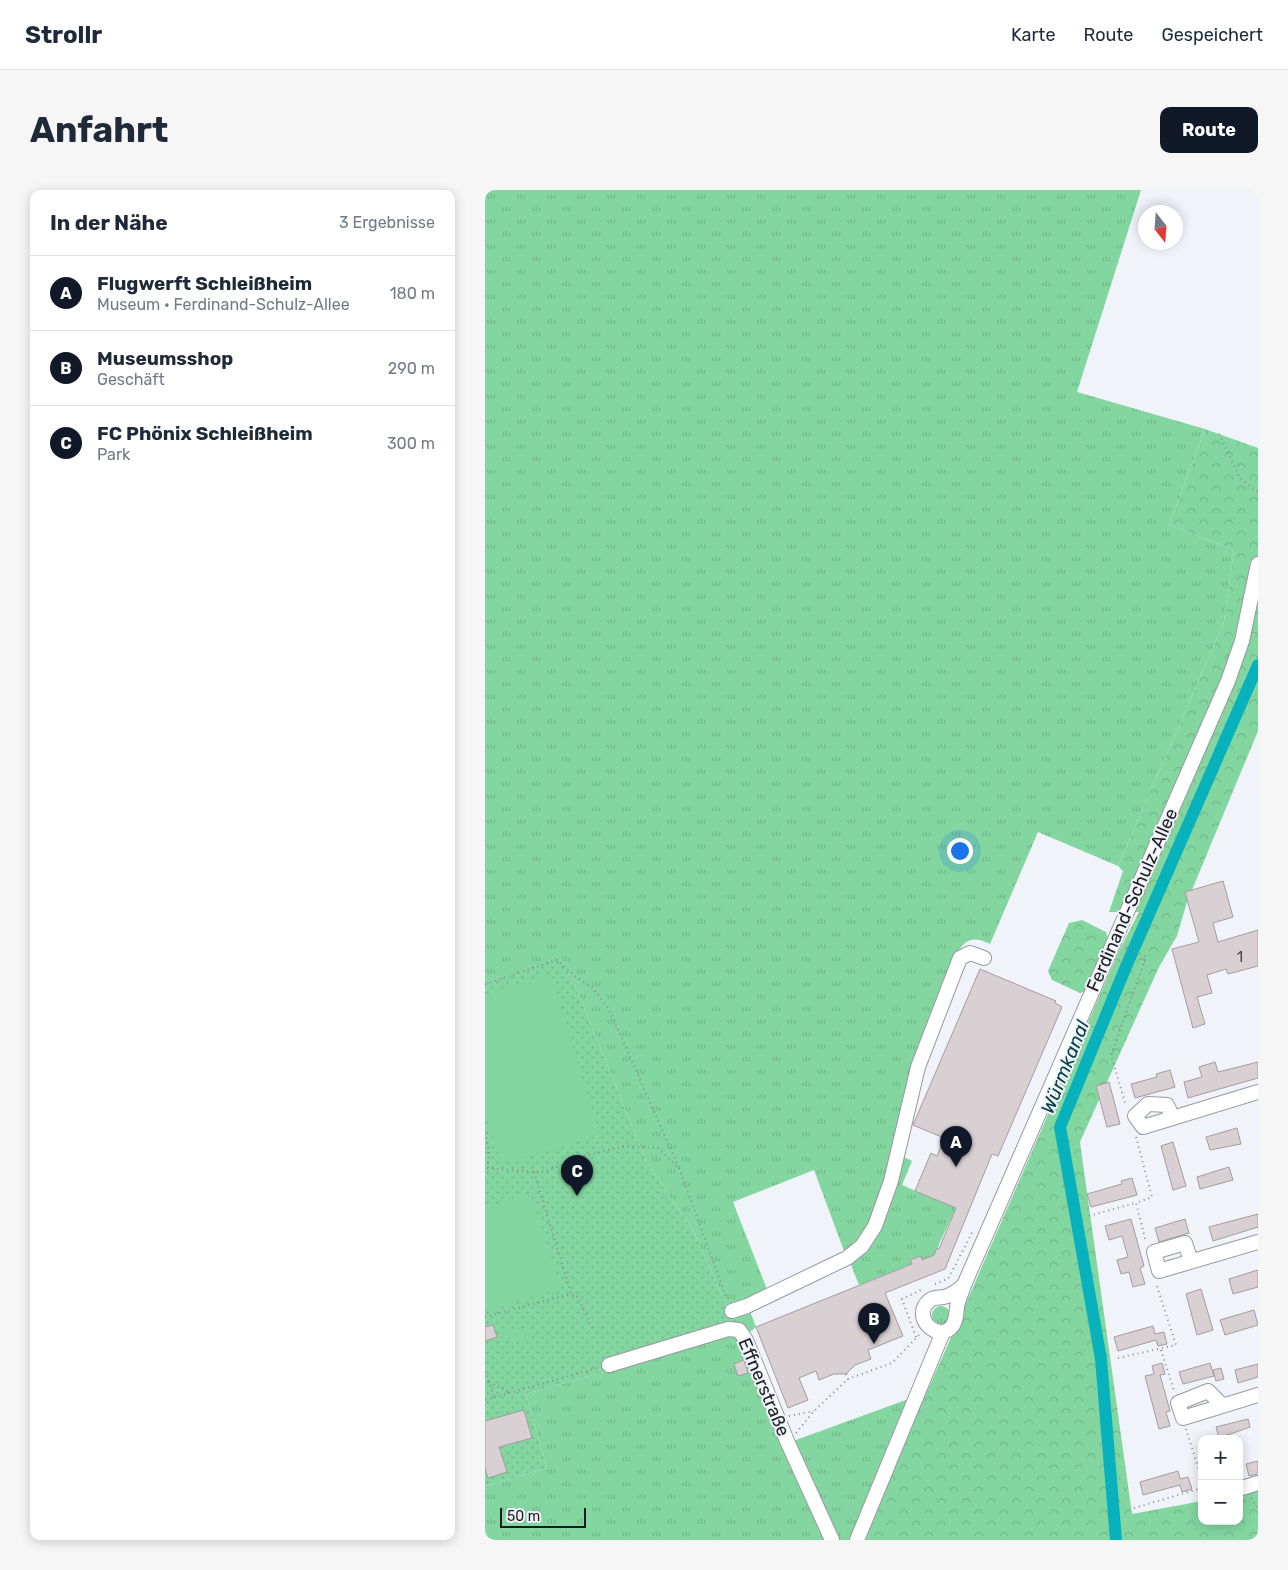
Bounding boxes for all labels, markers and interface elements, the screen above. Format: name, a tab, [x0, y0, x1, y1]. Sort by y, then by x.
text: Strollr	[25, 21, 102, 49]
text: Karte	[1011, 24, 1055, 46]
text: Route	[1083, 24, 1133, 46]
text: Gespeichert	[1161, 24, 1263, 46]
button: Route	[1160, 107, 1258, 153]
text: Anfahrt	[30, 109, 168, 151]
north arrow	[1138, 205, 1183, 250]
text: In der Nähe	[50, 210, 168, 235]
text: 3 Ergebnisse	[339, 213, 435, 232]
text: Flugwerft Schleißheim	[97, 272, 312, 295]
text: A	[60, 284, 72, 303]
text: 180 m	[390, 284, 435, 303]
text: Museum · Ferdinand-Schulz-Allee	[97, 295, 350, 314]
text: Museumsshop	[97, 347, 233, 370]
text: B	[60, 359, 72, 378]
text: 290 m	[388, 359, 435, 378]
text: Geschäft	[97, 370, 165, 389]
text: FC Phönix Schleißheim	[97, 422, 313, 445]
text: C	[60, 434, 72, 453]
text: 300 m	[387, 434, 435, 453]
text: Park	[97, 445, 130, 464]
street label: Ferdinand-Schulz-Allee	[1082, 805, 1182, 995]
your location	[947, 838, 973, 864]
house number: 1	[1237, 948, 1243, 966]
water label: Würmkanal	[1036, 1017, 1094, 1117]
pin: A	[940, 1126, 972, 1167]
pin: C	[561, 1155, 593, 1196]
pin: B	[858, 1303, 890, 1344]
street label: Effnerstraße	[733, 1335, 795, 1439]
map controls	[1198, 1435, 1243, 1525]
button: +	[1198, 1435, 1243, 1480]
button: −	[1198, 1480, 1243, 1525]
scale bar	[500, 1505, 586, 1528]
text: 50 m	[507, 1508, 540, 1525]

